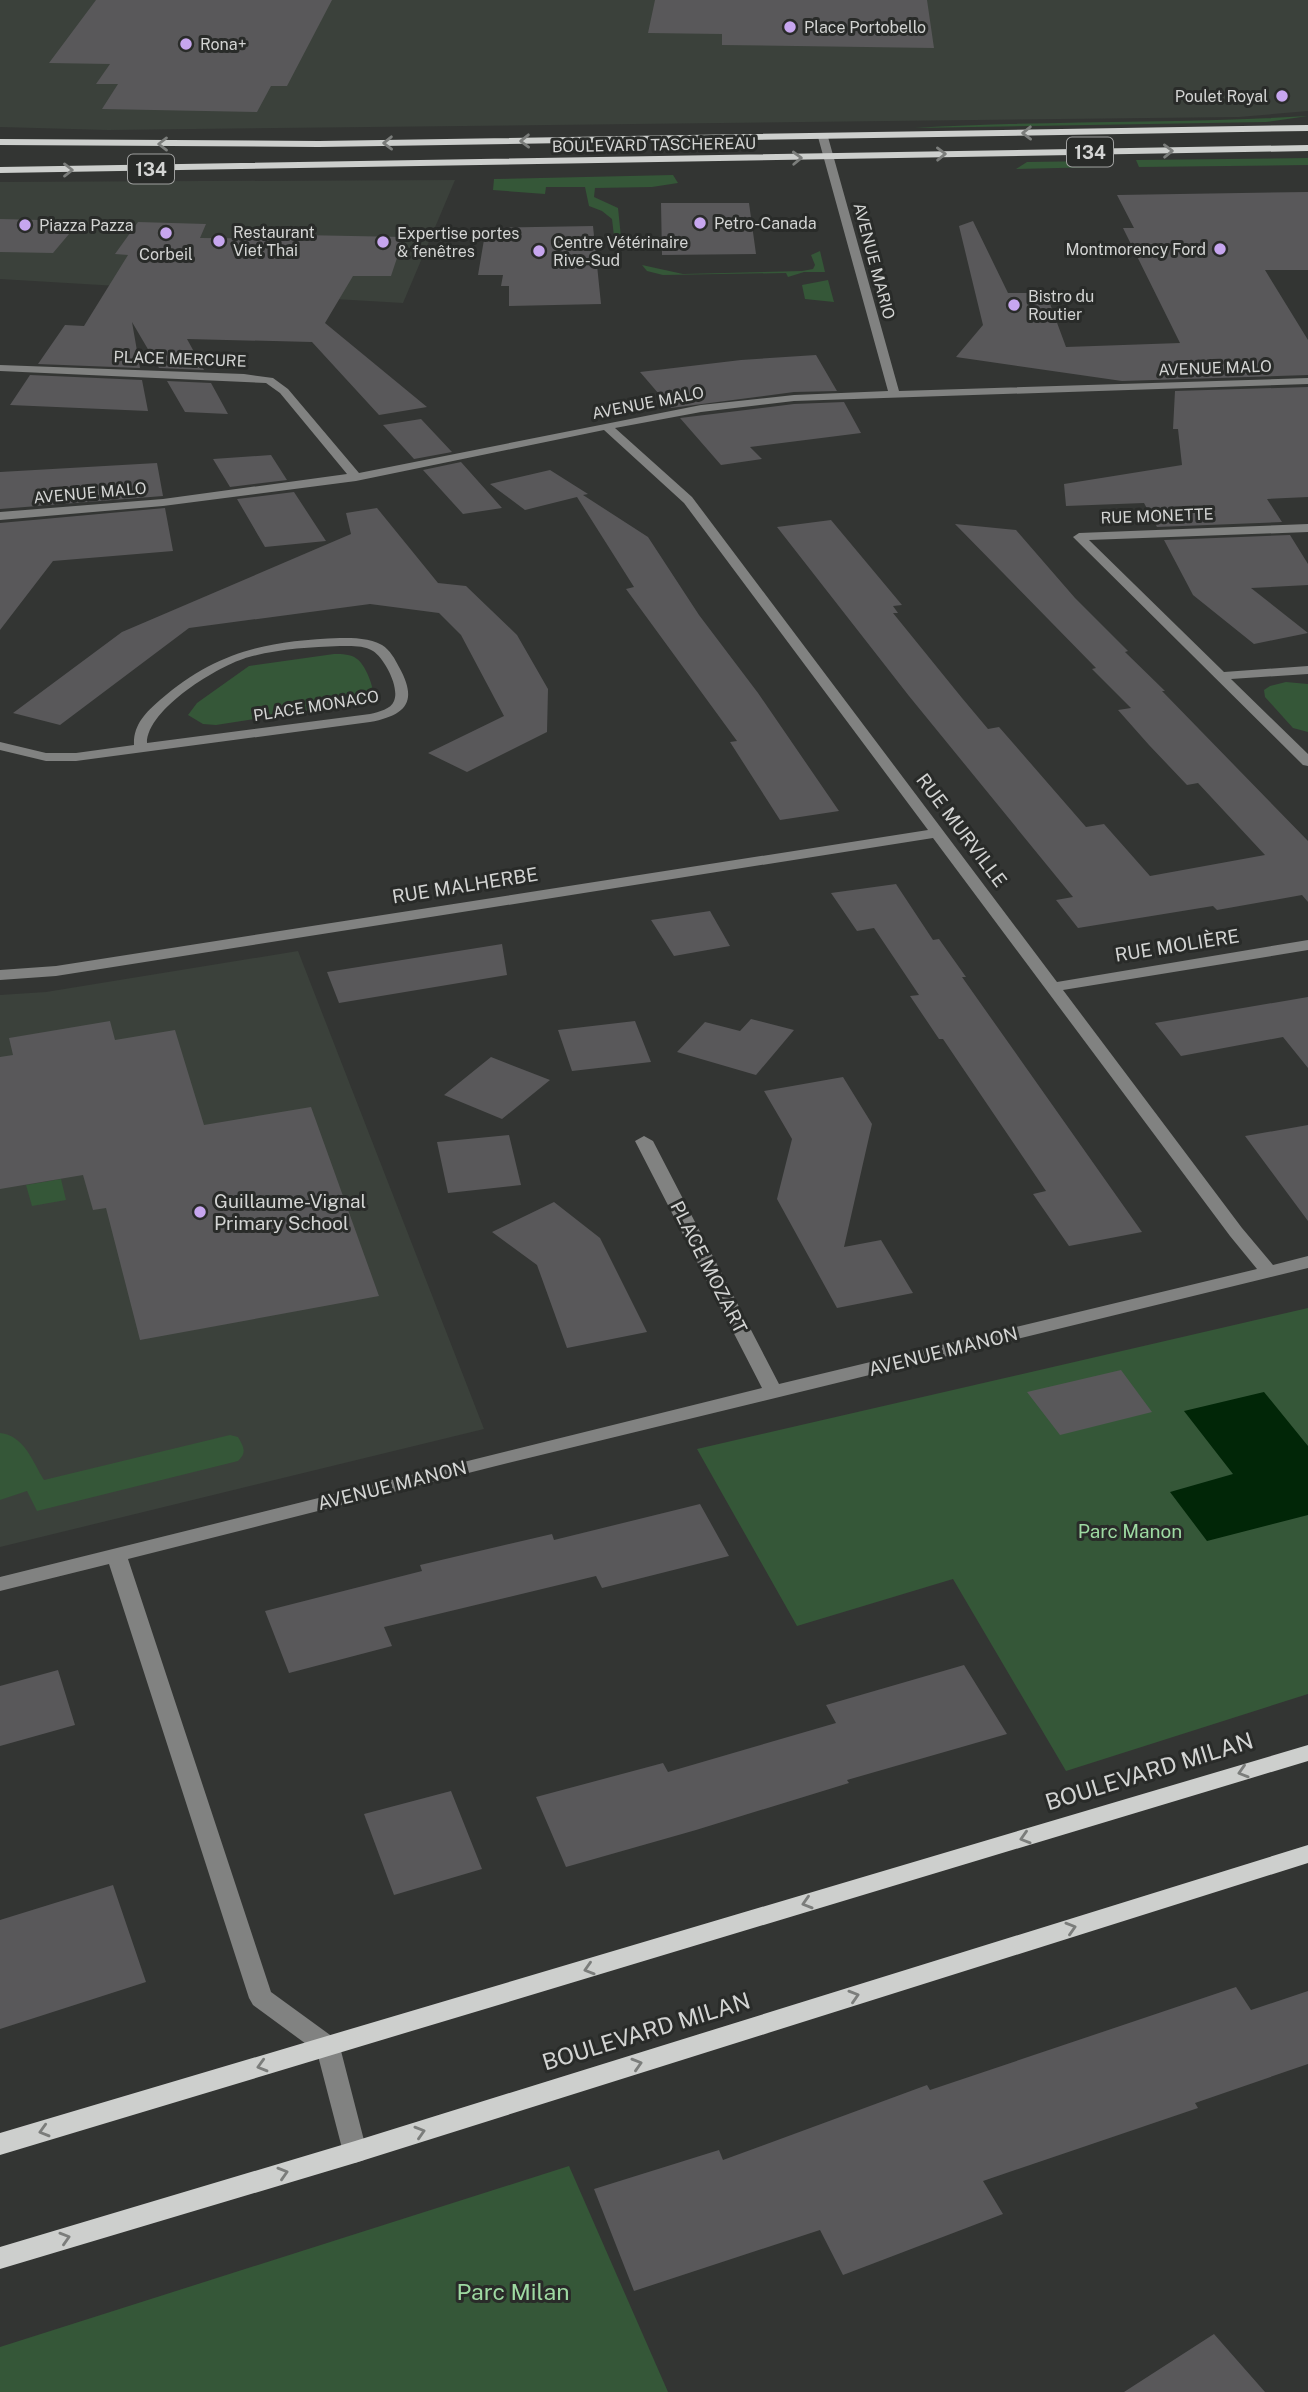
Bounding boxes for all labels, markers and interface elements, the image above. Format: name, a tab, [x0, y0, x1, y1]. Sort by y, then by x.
place label: Place Portobello	[804, 18, 926, 37]
marker: Place Portobello	[782, 19, 798, 35]
place label: Rona+	[200, 35, 247, 54]
marker: Rona+	[178, 36, 194, 52]
place label: Poulet Royal	[1175, 87, 1268, 106]
marker: Poulet Royal	[1274, 88, 1290, 104]
one-way arrow	[1021, 125, 1032, 141]
one-way arrow	[519, 133, 529, 149]
street label: BOULEVARD TASCHEREAU	[552, 134, 756, 156]
one-way arrow	[382, 135, 393, 151]
one-way arrow	[157, 136, 168, 152]
road number: 134	[1067, 138, 1113, 167]
one-way arrow	[1163, 143, 1174, 158]
one-way arrow	[936, 146, 947, 162]
one-way arrow	[792, 150, 803, 165]
road number: 134	[128, 154, 174, 184]
one-way arrow	[63, 163, 74, 178]
street label: AVENUE MARIO	[849, 201, 899, 321]
place label: Petro-Canada	[714, 214, 817, 233]
marker: Petro-Canada	[692, 215, 708, 231]
place label: Piazza Pazza	[39, 216, 134, 235]
marker: Piazza Pazza	[17, 217, 33, 233]
place label: Restaurant Viet Thai	[233, 223, 315, 260]
place label: Expertise portes & fenêtres	[397, 224, 519, 261]
marker: Corbeil	[158, 225, 174, 241]
marker: Restaurant Viet Thai	[211, 233, 227, 249]
place label: Centre Vétérinaire Rive-Sud	[553, 233, 688, 270]
marker: Expertise portes & fenêtres	[375, 234, 391, 250]
place label: Montmorency Ford	[1066, 240, 1206, 259]
marker: Montmorency Ford	[1212, 241, 1228, 257]
marker: Centre Vétérinaire Rive-Sud	[531, 243, 547, 259]
place label: Corbeil	[139, 245, 193, 264]
place label: Bistro du Routier	[1028, 287, 1094, 324]
marker: Bistro du Routier	[1006, 297, 1022, 313]
street label: PLACE MERCURE	[113, 347, 247, 371]
street label: AVENUE MALO	[1158, 357, 1272, 379]
street label: AVENUE MALO	[590, 383, 706, 423]
street label: AVENUE MALO	[33, 479, 147, 507]
street label: RUE MONETTE	[1100, 505, 1214, 527]
street label: PLACE MONACO	[252, 687, 380, 725]
street label: RUE MURVILLE	[912, 769, 1012, 891]
street label: RUE MALHERBE	[390, 863, 540, 907]
street label: RUE MOLIÈRE	[1113, 924, 1241, 966]
place label: Guillaume-Vignal Primary School	[214, 1190, 366, 1234]
street label: PLACE MOZART	[666, 1197, 752, 1337]
marker: Guillaume-Vignal Primary School	[192, 1204, 208, 1220]
street label: AVENUE MANON	[866, 1322, 1020, 1380]
street label: AVENUE MANON	[315, 1456, 469, 1514]
park label: Parc Manon	[1078, 1520, 1182, 1542]
street label: BOULEVARD MILAN	[1042, 1727, 1256, 1815]
one-way arrow	[1237, 1764, 1249, 1779]
one-way arrow	[1019, 1829, 1031, 1844]
one-way arrow	[801, 1895, 813, 1910]
one-way arrow	[1065, 1921, 1077, 1936]
one-way arrow	[583, 1960, 595, 1975]
street label: BOULEVARD MILAN	[539, 1987, 753, 2075]
one-way arrow	[848, 1989, 860, 2004]
one-way arrow	[257, 2058, 269, 2073]
one-way arrow	[630, 2058, 642, 2072]
one-way arrow	[39, 2122, 51, 2137]
one-way arrow	[413, 2126, 425, 2140]
one-way arrow	[277, 2167, 289, 2182]
one-way arrow	[59, 2232, 71, 2247]
park label: Parc Milan	[457, 2278, 569, 2305]

